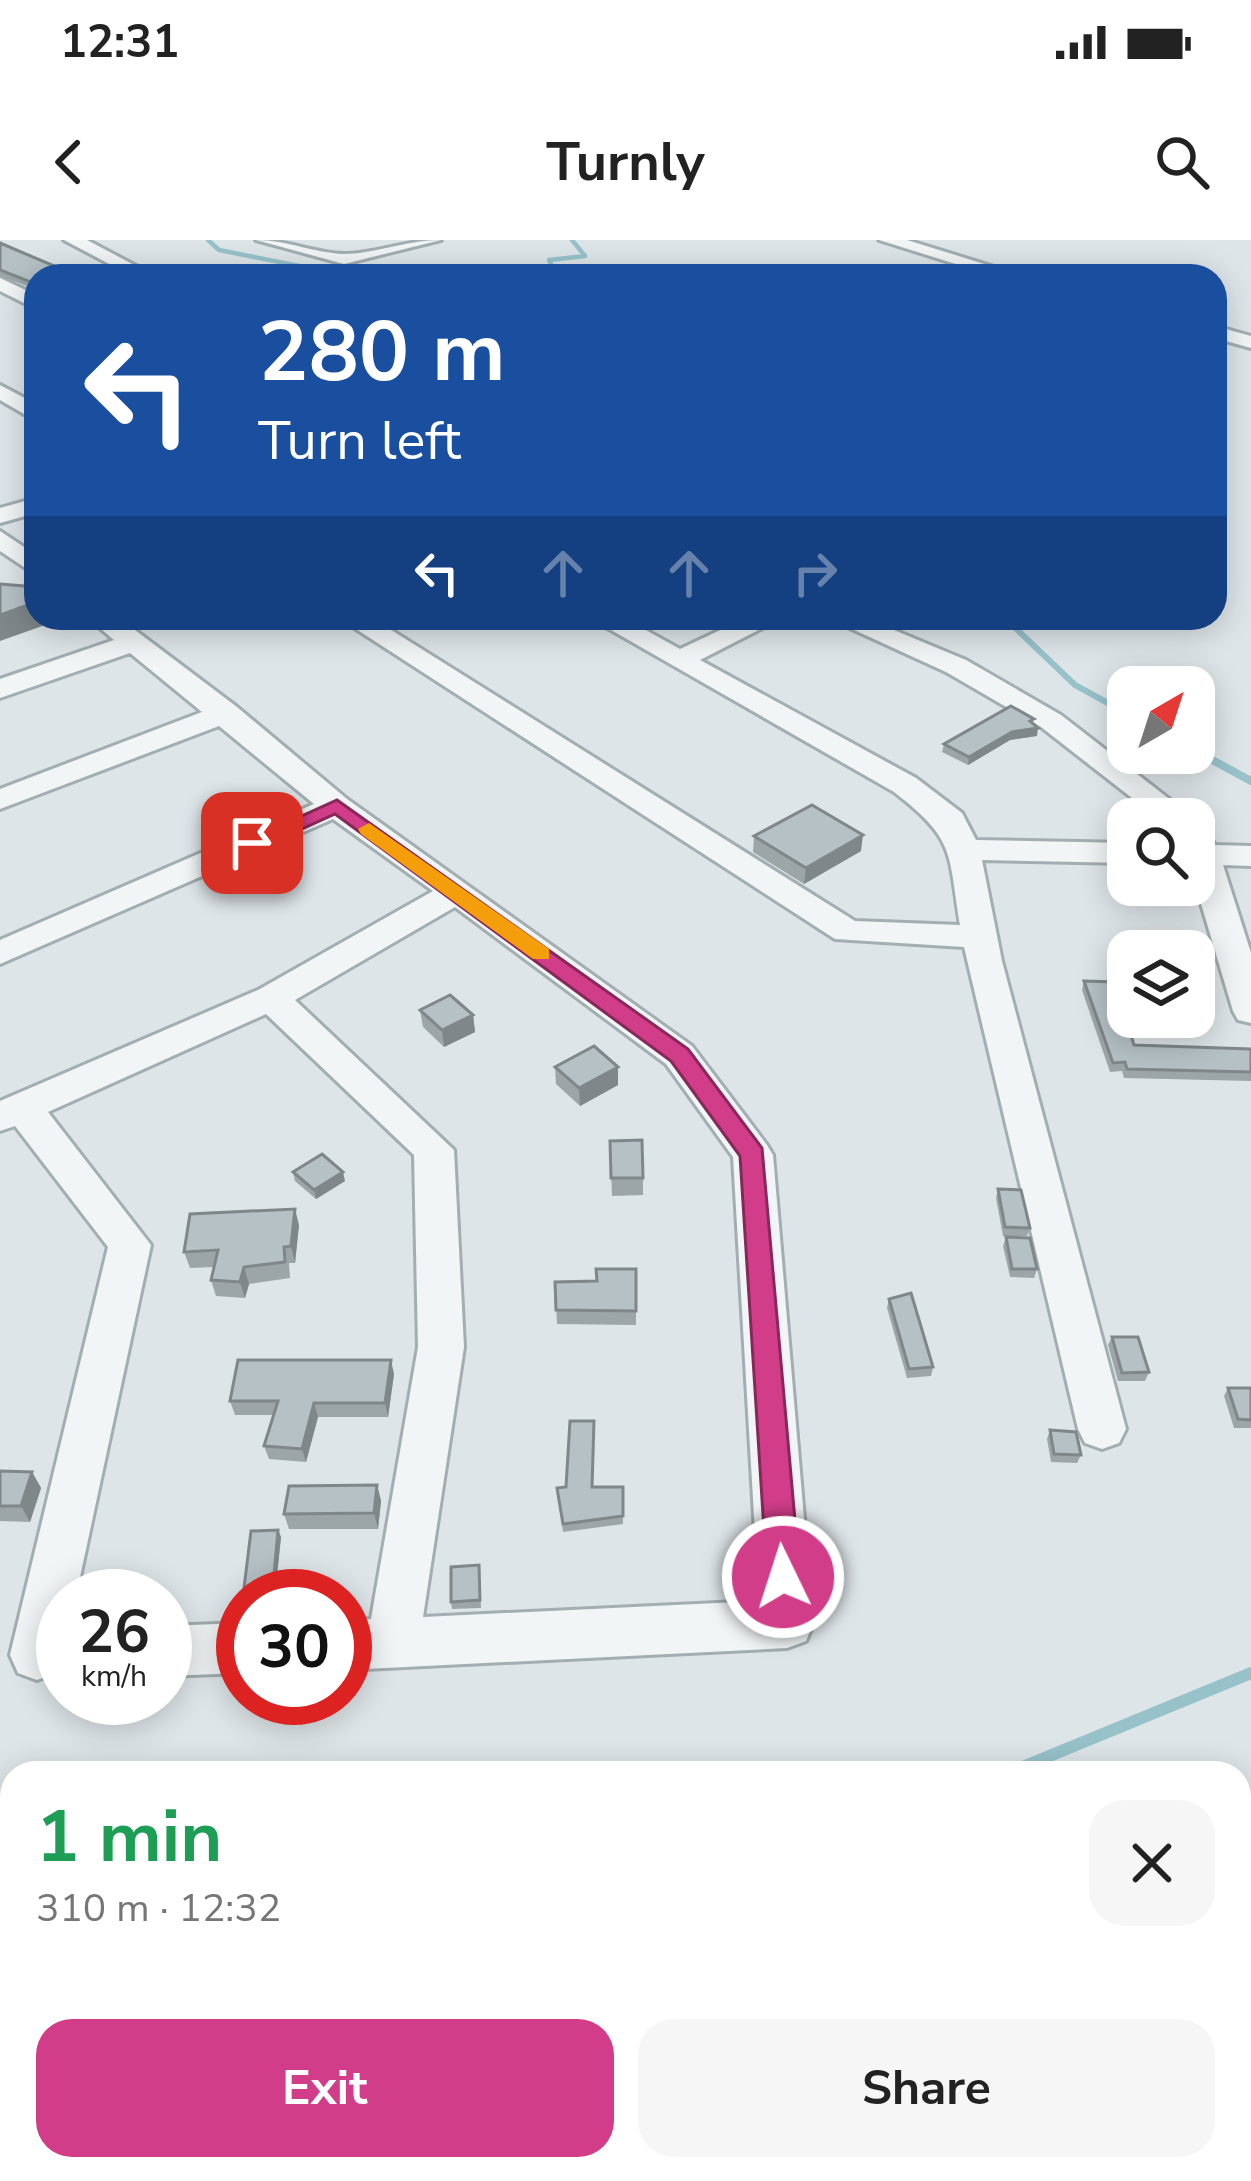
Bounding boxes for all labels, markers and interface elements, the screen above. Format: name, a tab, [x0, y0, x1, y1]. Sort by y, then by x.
text: 12:31	[60, 12, 179, 73]
text: Turnly	[546, 125, 705, 199]
icon: back	[36, 129, 102, 195]
icon: search	[1149, 129, 1215, 195]
text: 280 m	[258, 295, 506, 410]
icon: left	[60, 312, 216, 468]
text: Turn left	[258, 404, 461, 478]
icon: left	[404, 540, 470, 606]
icon: ahead	[530, 540, 596, 606]
icon: ahead	[656, 540, 722, 606]
icon: right	[782, 540, 848, 606]
north arrow	[1107, 666, 1215, 774]
map controls	[1107, 666, 1215, 1038]
pin	[201, 792, 303, 894]
button: search	[1107, 798, 1215, 906]
icon: arrive	[219, 810, 285, 876]
button: layers	[1107, 930, 1215, 1038]
position arrow	[720, 1514, 846, 1640]
speed limit sign: 30	[216, 1569, 372, 1725]
text: 26	[78, 1591, 150, 1673]
text: km/h	[81, 1656, 147, 1697]
text: 1 min	[36, 1788, 222, 1886]
button: close	[1089, 1800, 1215, 1926]
text: 310 m · 12:32	[36, 1882, 281, 1935]
button: Exit	[36, 2019, 614, 2157]
button: Share	[638, 2019, 1215, 2157]

